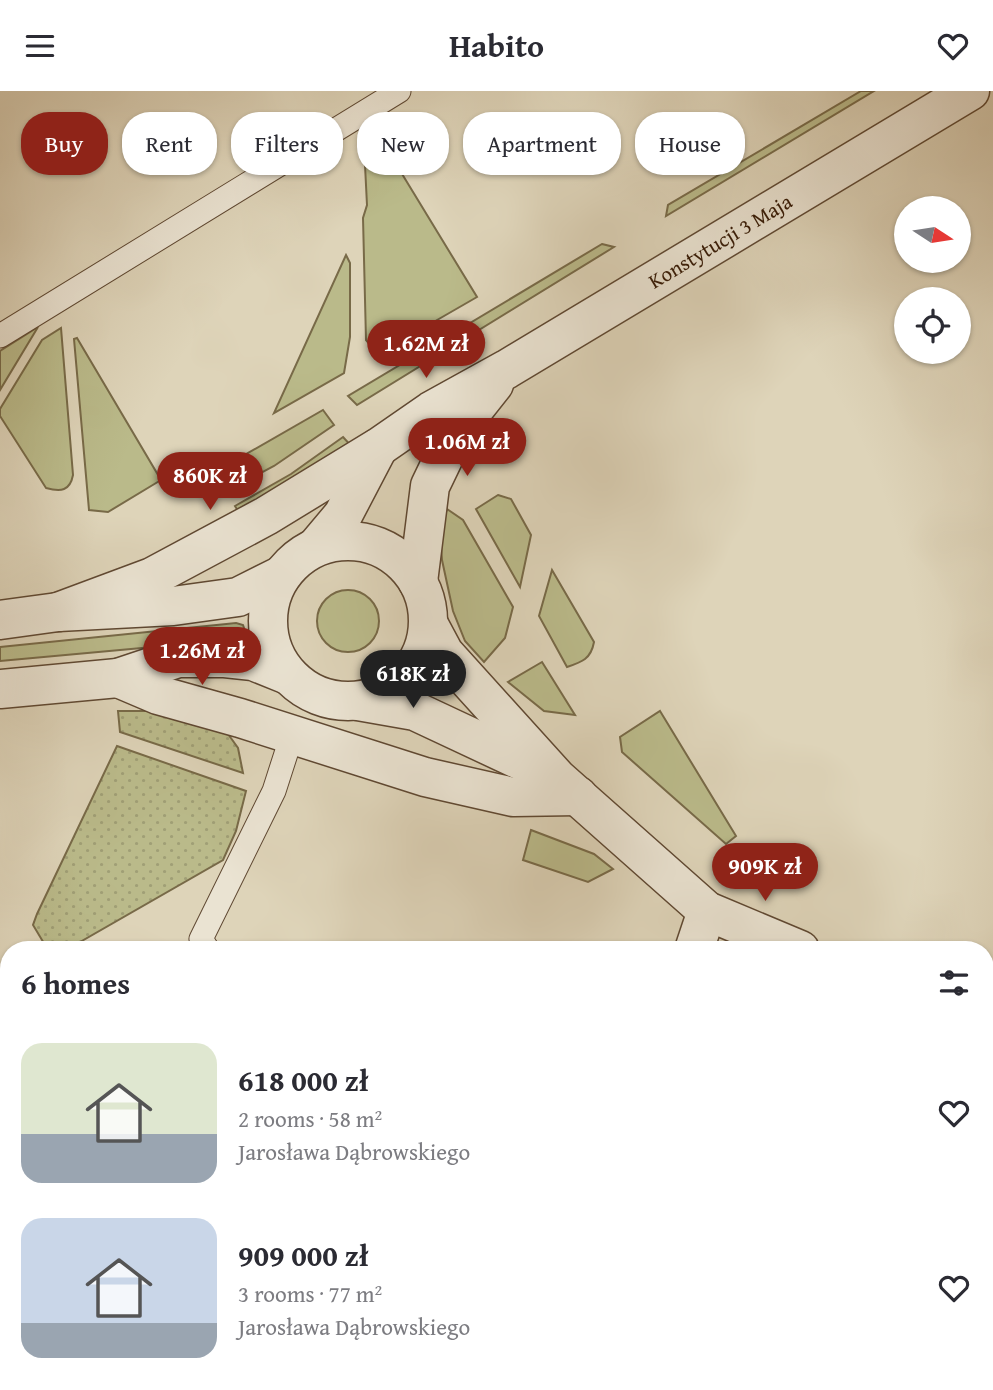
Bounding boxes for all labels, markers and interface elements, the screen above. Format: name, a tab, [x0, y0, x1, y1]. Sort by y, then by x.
text: Habito	[449, 22, 544, 69]
icon: menu	[21, 27, 59, 65]
icon: heart	[934, 27, 972, 65]
chip: Buy	[21, 112, 108, 175]
chip: Rent	[122, 112, 217, 175]
chip: Filters	[231, 112, 343, 175]
chip: New	[357, 112, 449, 175]
chip: Apartment	[463, 112, 621, 175]
chip: House	[635, 112, 745, 175]
street label: Konstytucji 3 Maja	[642, 186, 798, 296]
north arrow	[894, 196, 971, 273]
map controls	[894, 196, 971, 364]
button: locate	[894, 287, 971, 364]
pin: 1.62M zł	[354, 321, 498, 380]
text: 1.62M zł	[383, 326, 469, 359]
pin: 1.06M zł	[395, 419, 539, 478]
text: 1.06M zł	[424, 424, 510, 457]
pin: 860K zł	[145, 453, 275, 512]
text: 860K zł	[173, 458, 247, 491]
pin: 1.26M zł	[130, 627, 274, 687]
text: 1.26M zł	[159, 633, 245, 666]
pin: 618K zł	[348, 651, 478, 710]
text: 618K zł	[376, 656, 450, 689]
pin: 909K zł	[700, 843, 830, 903]
text: 909K zł	[728, 849, 802, 882]
text: 6 homes	[21, 961, 130, 1005]
icon: filters	[935, 964, 973, 1002]
text: 618 000 zł	[238, 1058, 369, 1102]
icon: home	[77, 1071, 161, 1155]
icon: heart	[935, 1094, 973, 1132]
text: 2 rooms · 58 m²	[238, 1102, 382, 1135]
text: Jarosława Dąbrowskiego	[238, 1135, 470, 1168]
text: 909 000 zł	[238, 1233, 369, 1277]
icon: home	[77, 1246, 161, 1330]
icon: heart	[935, 1269, 973, 1307]
text: 3 rooms · 77 m²	[238, 1277, 382, 1310]
text: Jarosława Dąbrowskiego	[238, 1310, 470, 1343]

